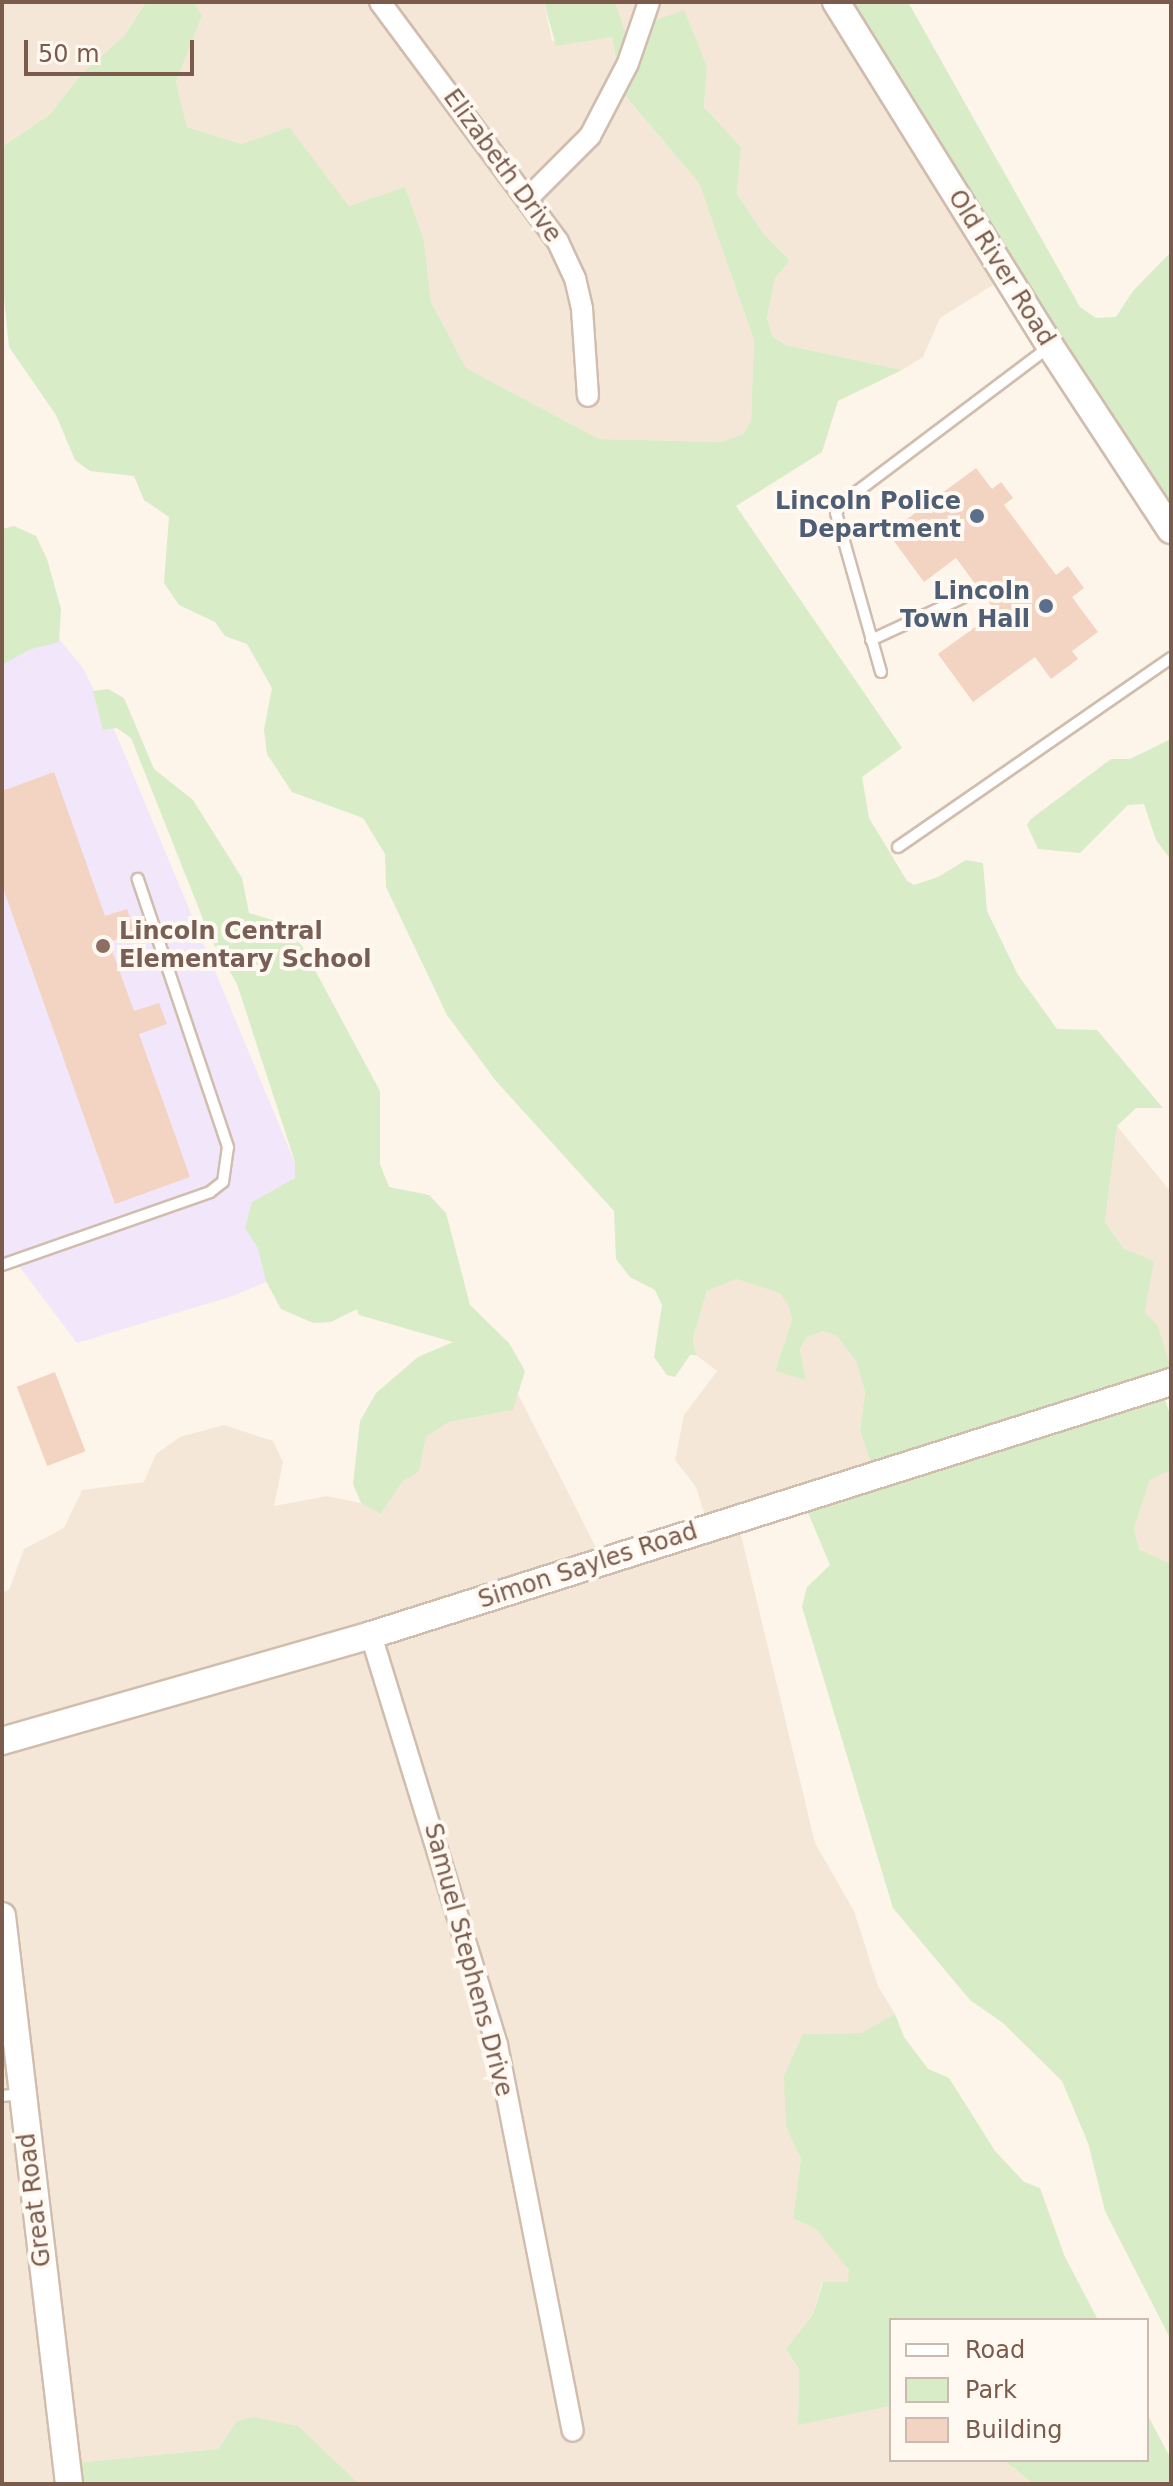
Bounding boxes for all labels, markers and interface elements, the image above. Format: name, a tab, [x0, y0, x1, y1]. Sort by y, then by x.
scale bar	[28, 24, 198, 74]
text: 50 m	[38, 40, 100, 68]
street label: Elizabeth Drive	[437, 84, 567, 248]
street label: Old River Road	[942, 185, 1060, 351]
place label: Lincoln Police Department	[775, 488, 961, 544]
marker: Lincoln Police Department	[968, 507, 986, 525]
place label: Lincoln Town Hall	[900, 578, 1030, 634]
marker: Lincoln Town Hall	[1037, 597, 1055, 615]
place label: Lincoln Central Elementary School	[119, 918, 372, 974]
marker: Lincoln Central Elementary School	[94, 937, 112, 955]
street label: Simon Sayles Road	[475, 1517, 701, 1615]
street label: Samuel Stephens Drive	[418, 1820, 518, 2100]
street label: Great Road	[13, 2131, 57, 2269]
legend	[889, 2318, 1149, 2462]
text: Road	[965, 2336, 1025, 2364]
text: Park	[965, 2376, 1017, 2404]
text: Building	[965, 2416, 1062, 2444]

